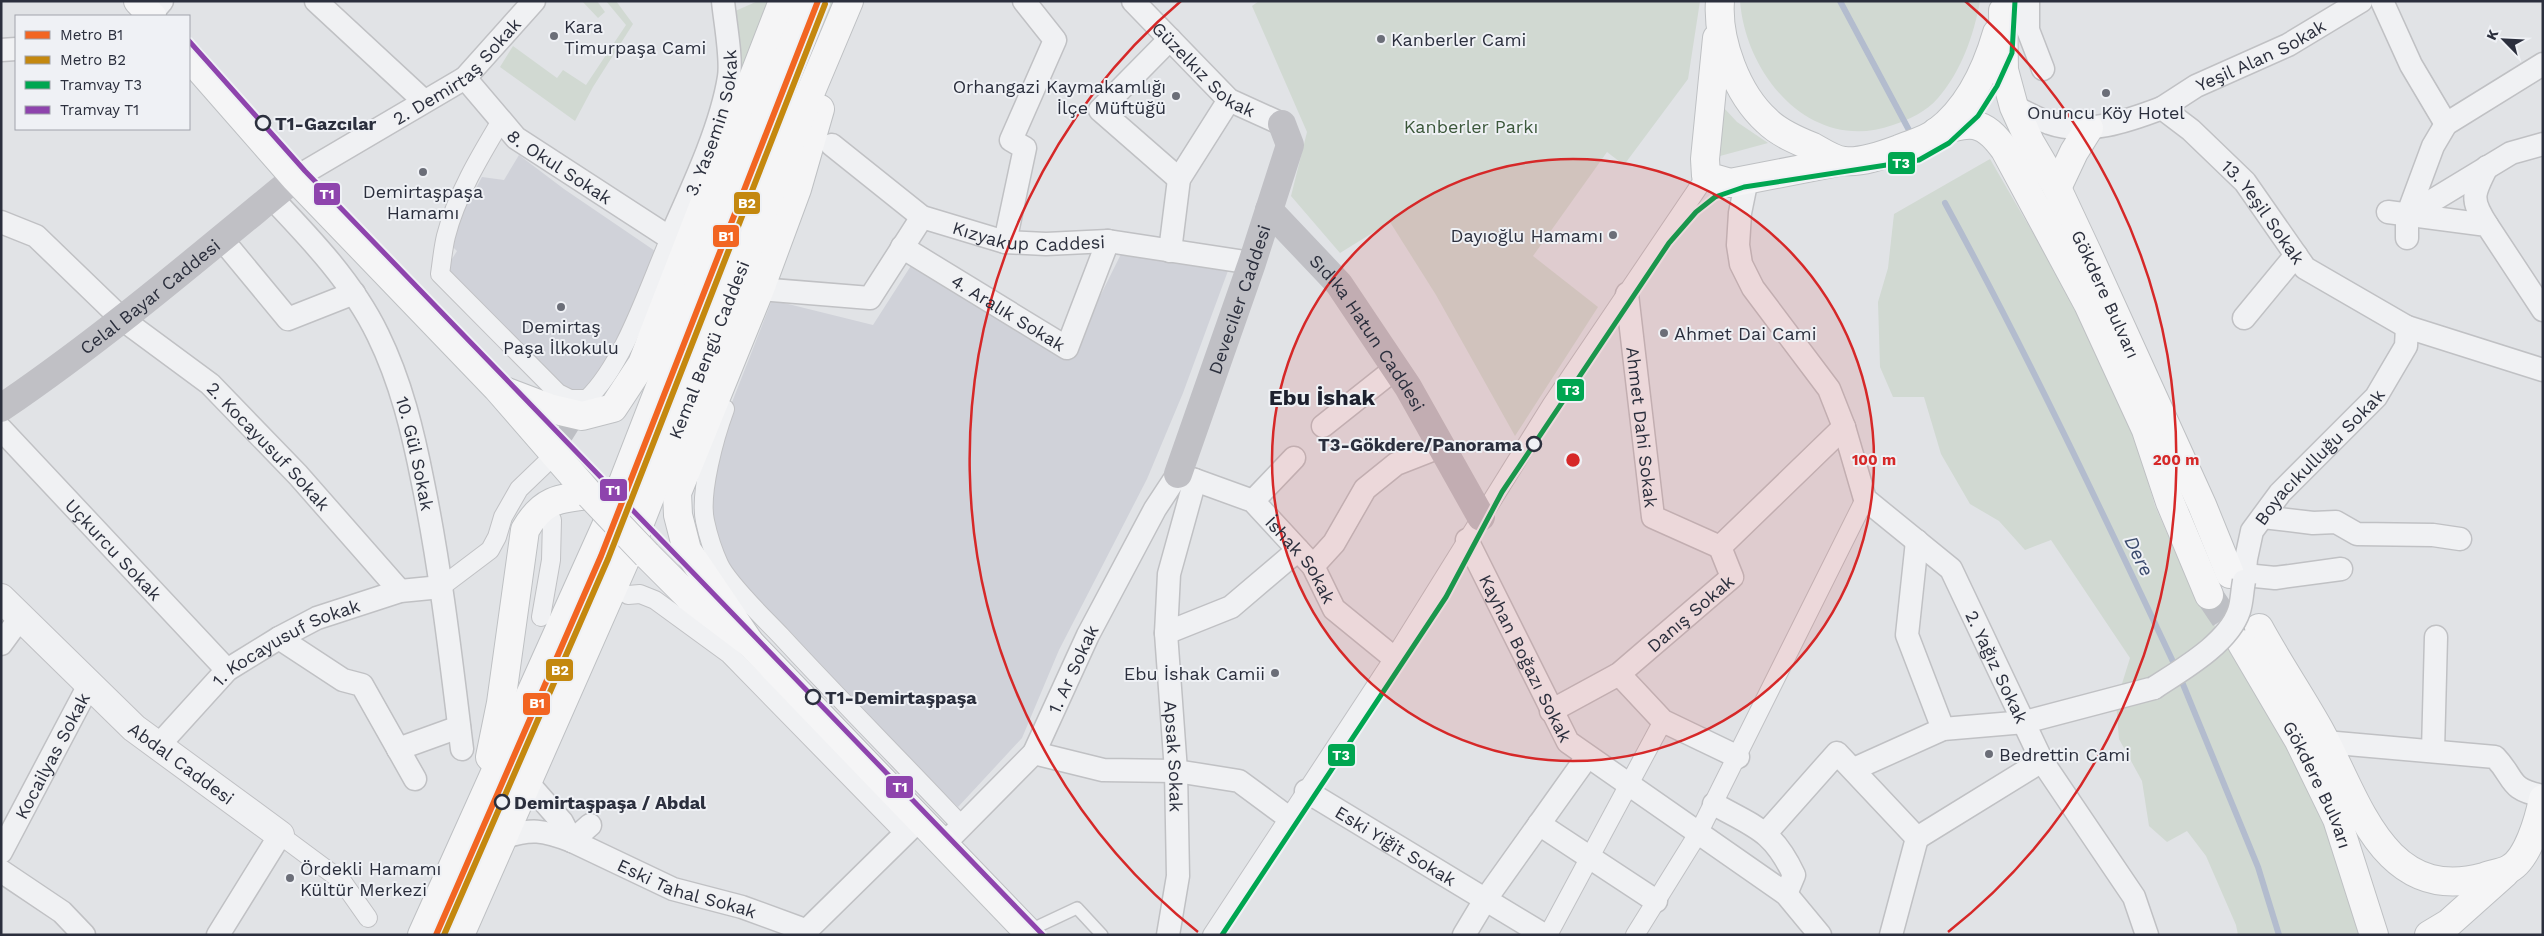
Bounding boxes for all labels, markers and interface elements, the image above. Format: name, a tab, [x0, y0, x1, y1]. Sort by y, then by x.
street label: 2. Demirtaş Sokak	[389, 13, 525, 129]
legend	[15, 15, 190, 130]
street label: Yeşil Alan Sokak	[2192, 15, 2329, 95]
north arrow	[2479, 15, 2529, 65]
place label: Kara Timurpaşa Cami	[564, 16, 706, 58]
street label: Güzelkız Sokak	[1148, 17, 1259, 121]
text: Metro B1	[60, 26, 123, 44]
text: K	[2483, 27, 2502, 42]
place label: Kanberler Cami	[1391, 29, 1526, 50]
marker: Kara Timurpaşa Cami	[548, 30, 560, 42]
marker: Kanberler Cami	[1375, 33, 1387, 45]
street label: 3. Yasemin Sokak	[680, 49, 740, 199]
text: Metro B2	[60, 51, 126, 69]
text: Tramvay T3	[60, 76, 142, 94]
place label: Orhangazi Kaymakamlığı İlçe Müftüğü	[953, 76, 1166, 118]
marker: Onuncu Köy Hotel	[2100, 87, 2112, 99]
marker: Orhangazi Kaymakamlığı İlçe Müftüğü	[1170, 90, 1182, 102]
text: Tramvay T1	[60, 101, 139, 119]
place label: Onuncu Köy Hotel	[2027, 102, 2185, 123]
place label: T1-Gazcılar	[275, 113, 377, 134]
marker: T1-Gazcılar	[255, 115, 271, 131]
park label: Kanberler Parkı	[1404, 116, 1538, 137]
street label: 8. Okul Sokak	[503, 125, 616, 208]
line badge: T3	[1887, 151, 1916, 175]
text: T3	[1892, 155, 1910, 171]
street label: 13. Yeşil Sokak	[2218, 155, 2309, 268]
marker: Demirtaşpaşa Hamamı	[417, 166, 429, 178]
place label: Demirtaşpaşa Hamamı	[363, 181, 483, 223]
line badge: T1	[313, 182, 341, 206]
text: T1	[319, 186, 335, 202]
line badge: B2	[733, 191, 761, 215]
text: B2	[738, 195, 756, 211]
street label: Kızyakup Caddesi	[950, 216, 1106, 255]
street label: Deveciler Caddesi	[1203, 222, 1274, 377]
line badge: B1	[712, 224, 740, 248]
place label: Dayıoğlu Hamamı	[1451, 225, 1603, 246]
street label: Gökdere Bulvarı	[2068, 227, 2144, 361]
text: B1	[718, 228, 734, 244]
marker: Dayıoğlu Hamamı	[1607, 229, 1619, 241]
street label: Celal Bayar Caddesi	[75, 234, 224, 358]
street label: Sıdıka Hatun Caddesi	[1306, 250, 1430, 415]
street label: Kemal Bengü Caddesi	[664, 257, 753, 442]
street label: 4. Aralık Sokak	[948, 270, 1069, 355]
marker: Demirtaş Paşa İlkokulu	[555, 301, 567, 313]
place label: Demirtaş Paşa İlkokulu	[503, 316, 619, 358]
place label: Ahmet Dai Cami	[1674, 323, 1817, 344]
marker: Ahmet Dai Cami	[1658, 327, 1670, 339]
street label: Ahmet Dahi Sokak	[1623, 345, 1662, 509]
street label: 2. Kocayusuf Sokak	[203, 377, 335, 515]
line badge: T3	[1556, 378, 1585, 402]
text: T3	[1562, 382, 1580, 398]
district label: Ebu İshak	[1269, 385, 1375, 410]
street label: Boyacıkulluğu Sokak	[2250, 386, 2389, 529]
street label: 10. Gül Sokak	[392, 394, 439, 512]
place label: T3-Gökdere/Panorama	[1318, 434, 1523, 455]
marker: T3-Gökdere/Panorama	[1526, 436, 1542, 452]
centre of rings	[1564, 451, 1582, 469]
text: 100 m	[1852, 451, 1896, 469]
text: 200 m	[2153, 451, 2199, 469]
line badge: T1	[599, 478, 628, 502]
text: T1	[605, 482, 621, 498]
street label: Uçkurcu Sokak	[61, 494, 166, 604]
street label: İshak Sokak	[1262, 511, 1340, 607]
water label: Dere	[2119, 532, 2159, 580]
street label: Danış Sokak	[1642, 570, 1738, 656]
street label: Kayhan Boğazı Sokak	[1475, 571, 1577, 745]
street label: 1. Kocayusuf Sokak	[207, 594, 362, 690]
street label: 2. Yağız Sokak	[1962, 607, 2033, 726]
street label: 1. Ar Sokak	[1043, 621, 1102, 716]
line badge: B2	[545, 658, 574, 682]
text: B2	[551, 662, 569, 678]
place label: Ebu İshak Camii	[1124, 663, 1265, 684]
marker: Ebu İshak Camii	[1269, 667, 1281, 679]
place label: T1-Demirtaşpaşa	[825, 687, 977, 708]
street label: Kocailyas Sokak	[10, 689, 94, 822]
marker: T1-Demirtaşpaşa	[805, 689, 821, 705]
line badge: B1	[522, 692, 551, 716]
text: B1	[529, 695, 545, 711]
street label: Apsak Sokak	[1160, 700, 1187, 812]
street label: Abdal Caddesi	[125, 717, 238, 808]
street label: Gökdere Bulvarı	[2279, 717, 2356, 851]
line badge: T3	[1327, 743, 1356, 767]
place label: Bedrettin Cami	[1999, 744, 2130, 765]
text: T3	[1332, 747, 1350, 763]
marker: Bedrettin Cami	[1983, 748, 1995, 760]
line badge: T1	[885, 775, 914, 799]
text: T1	[892, 779, 908, 795]
place label: Demirtaşpaşa / Abdal	[514, 792, 706, 813]
marker: Demirtaşpaşa / Abdal	[494, 794, 510, 810]
street label: Eski Yiğit Sokak	[1332, 801, 1460, 890]
street label: Eski Tahal Sokak	[614, 854, 760, 922]
place label: Ördekli Hamamı Kültür Merkezi	[300, 858, 441, 900]
marker: Ördekli Hamamı Kültür Merkezi	[284, 872, 296, 884]

